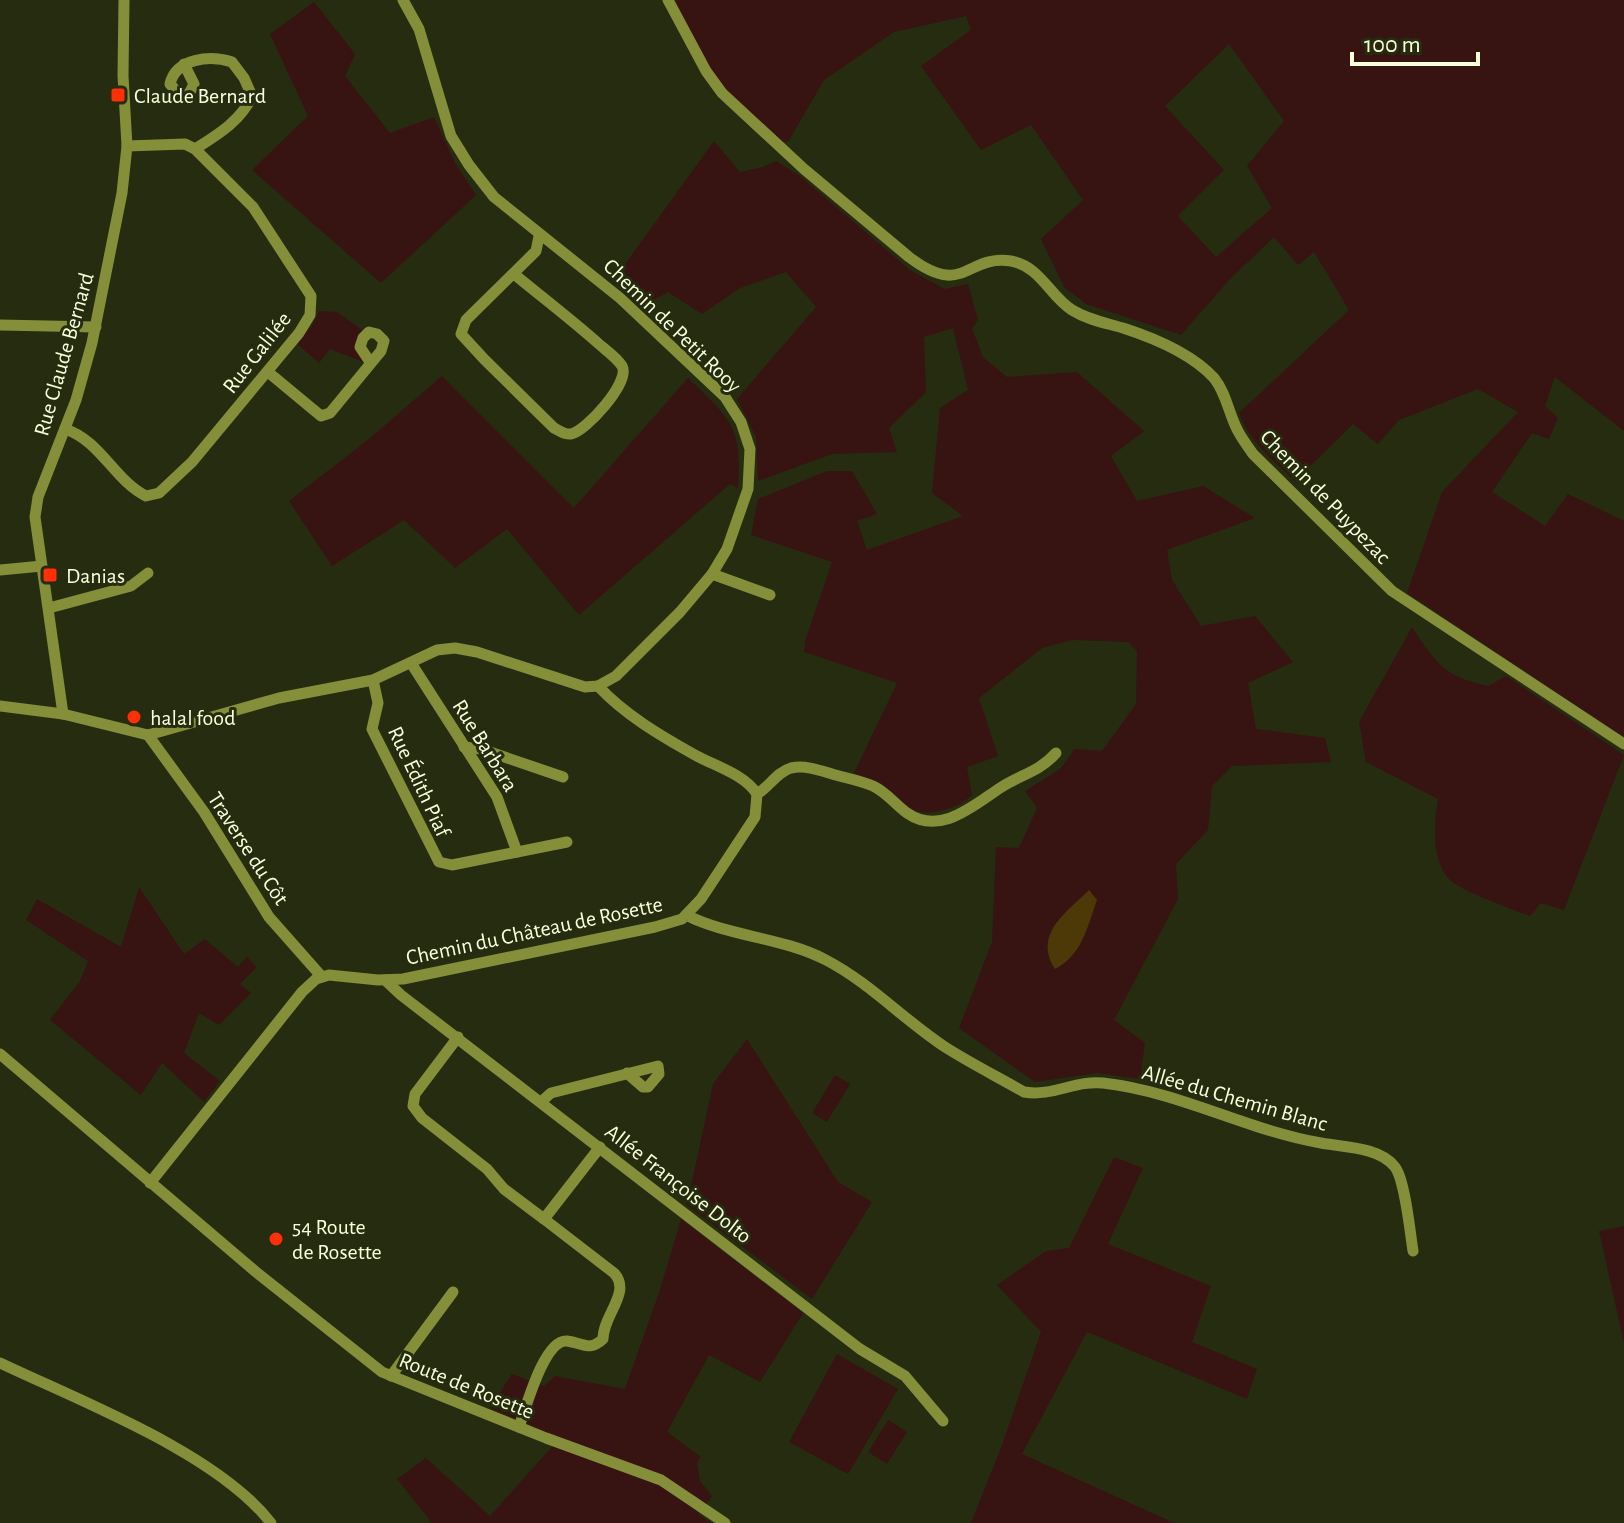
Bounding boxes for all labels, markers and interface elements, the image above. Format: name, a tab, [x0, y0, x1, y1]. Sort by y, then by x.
scale bar	[1352, 16, 1478, 66]
text: 100 m	[1364, 33, 1421, 57]
place label: Claude Bernard	[134, 85, 266, 107]
marker: Claude Bernard	[109, 86, 127, 104]
street label: Chemin de Petit Rooy	[599, 255, 746, 397]
street label: Rue Claude Bernard	[30, 270, 98, 438]
street label: Rue Galilée	[218, 308, 295, 397]
street label: Chemin de Puypezac	[1256, 426, 1395, 568]
place label: Danias	[66, 565, 125, 587]
marker: Danias	[41, 566, 59, 584]
street label: Rue Barbara	[448, 696, 522, 795]
place label: halal food	[150, 707, 236, 729]
marker: halal food	[125, 708, 143, 726]
street label: Rue Édith Piaf	[384, 722, 456, 841]
street label: Traverse du Côt	[204, 788, 293, 909]
street label: Chemin du Château de Rosette	[404, 893, 664, 969]
street label: Allée du Chemin Blanc	[1140, 1061, 1330, 1135]
street label: Allée Françoise Dolto	[601, 1120, 756, 1248]
place label: 54 Route de Rosette	[292, 1216, 382, 1263]
marker: 54 Route de Rosette	[267, 1230, 285, 1248]
street label: Route de Rosette	[396, 1349, 537, 1423]

